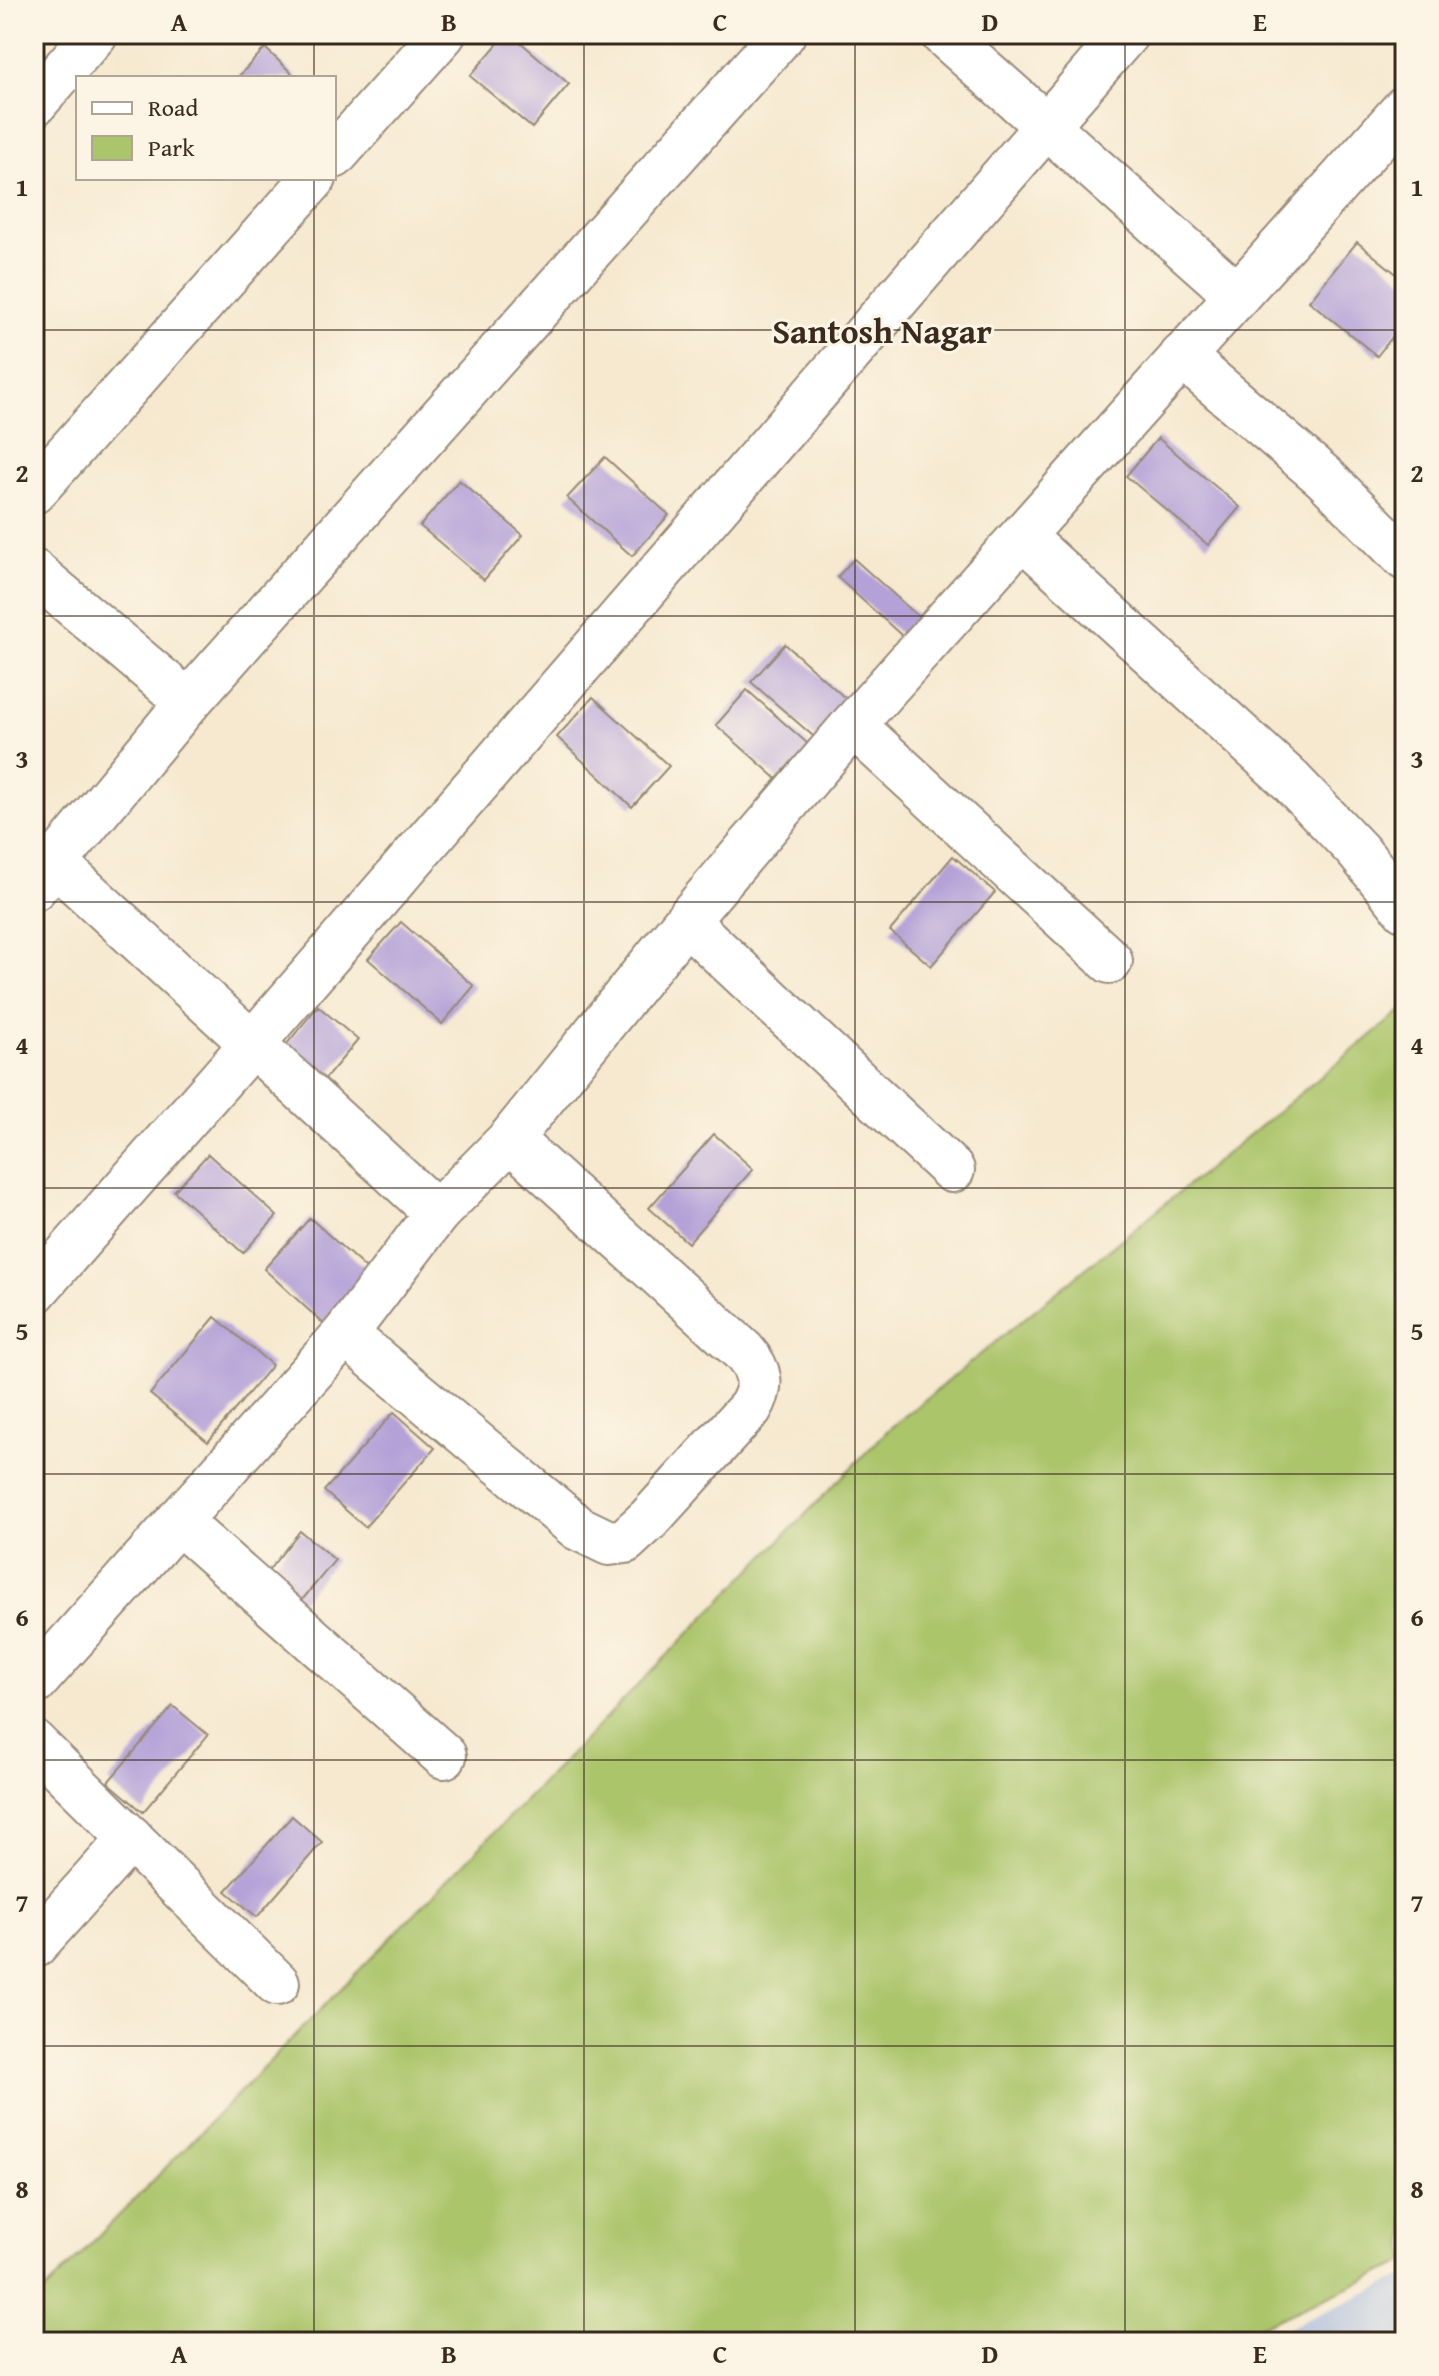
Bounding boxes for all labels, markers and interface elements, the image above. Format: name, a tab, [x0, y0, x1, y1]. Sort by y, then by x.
text: A	[171, 2, 188, 41]
text: B	[441, 2, 457, 41]
text: C	[713, 2, 727, 41]
text: D	[982, 2, 998, 41]
text: E	[1253, 2, 1267, 41]
legend	[76, 76, 336, 180]
text: Road	[148, 90, 198, 125]
text: Park	[148, 130, 195, 165]
text: 1	[15, 167, 29, 206]
text: 1	[1410, 167, 1424, 206]
district label: Santosh Nagar	[772, 306, 992, 355]
text: 2	[15, 453, 29, 492]
text: 2	[1410, 453, 1424, 492]
text: 3	[15, 739, 29, 778]
text: 3	[1410, 739, 1424, 778]
text: 4	[15, 1025, 29, 1064]
text: 4	[1410, 1025, 1424, 1064]
text: 5	[15, 1311, 29, 1350]
text: 5	[1410, 1311, 1424, 1350]
text: 6	[15, 1597, 29, 1636]
text: 6	[1410, 1597, 1424, 1636]
text: 7	[15, 1883, 29, 1922]
text: 7	[1410, 1883, 1424, 1922]
text: 8	[15, 2169, 29, 2208]
text: 8	[1410, 2169, 1424, 2208]
text: A	[171, 2334, 188, 2373]
text: B	[441, 2334, 457, 2373]
text: C	[713, 2334, 727, 2373]
text: D	[982, 2334, 998, 2373]
text: E	[1253, 2334, 1267, 2373]

